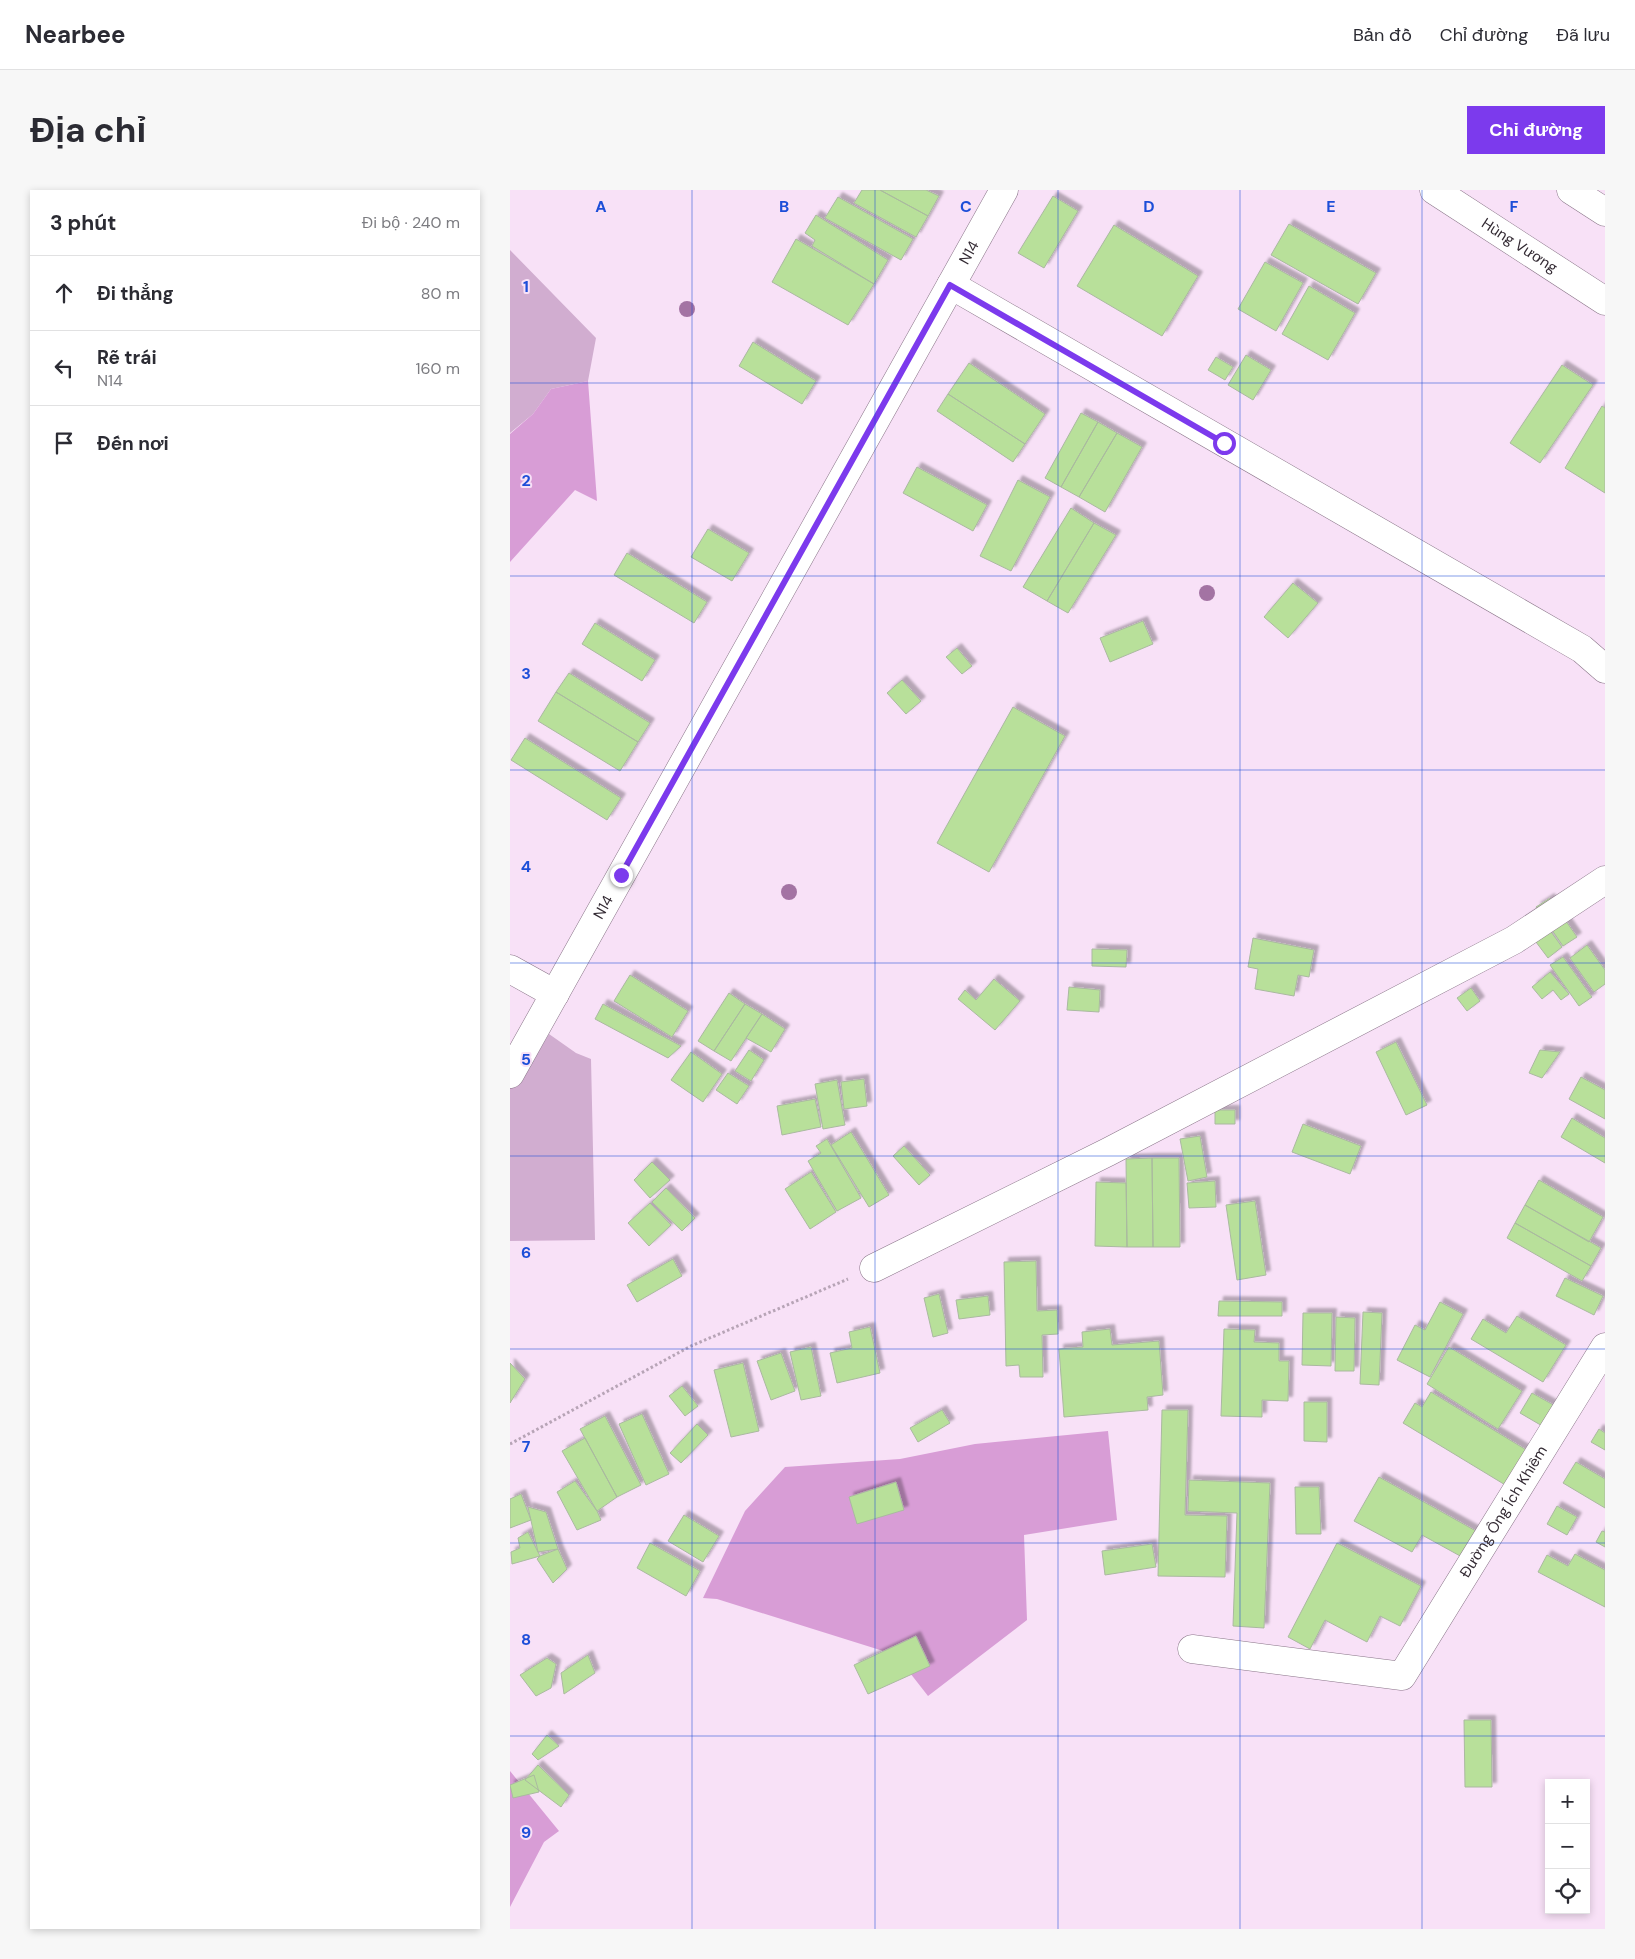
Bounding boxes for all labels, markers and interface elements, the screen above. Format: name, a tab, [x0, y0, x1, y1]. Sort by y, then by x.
text: Nearbee	[25, 19, 125, 50]
text: Bản đồ	[1353, 23, 1412, 47]
text: Chỉ đường	[1440, 23, 1528, 47]
text: Đã lưu	[1556, 23, 1610, 47]
button: Chỉ đường	[1467, 106, 1605, 154]
text: Địa chỉ	[30, 107, 146, 153]
text: A	[595, 196, 607, 217]
text: B	[779, 196, 789, 217]
text: C	[960, 196, 972, 217]
text: D	[1143, 196, 1155, 217]
text: E	[1326, 196, 1336, 217]
text: F	[1510, 196, 1519, 217]
text: 3 phút	[50, 209, 116, 237]
text: Đi bộ · 240 m	[362, 212, 460, 233]
street label: Hùng Vương	[1478, 214, 1561, 278]
street label: N14	[954, 237, 984, 268]
text: 1	[523, 276, 529, 297]
icon: ahead	[50, 279, 78, 307]
text: Đi thẳng	[97, 281, 174, 306]
text: 80 m	[421, 283, 460, 304]
text: Rẽ trái	[97, 345, 157, 370]
icon: left	[50, 354, 78, 382]
text: 160 m	[416, 358, 460, 379]
text: N14	[97, 370, 123, 391]
icon: arrive	[50, 429, 78, 457]
text: Đến nơi	[97, 431, 169, 456]
route start	[1213, 432, 1236, 455]
text: 2	[521, 470, 531, 491]
text: 3	[521, 663, 531, 684]
text: 4	[521, 856, 531, 877]
route end	[610, 864, 633, 887]
street label: N14	[589, 892, 618, 923]
text: 5	[521, 1049, 531, 1070]
text: 6	[521, 1242, 531, 1263]
text: 7	[522, 1436, 531, 1457]
street label: Đường Ông Ích Khiêm	[1455, 1442, 1552, 1581]
text: 8	[521, 1629, 531, 1650]
map controls	[1545, 1779, 1590, 1914]
button: +	[1545, 1779, 1590, 1824]
text: 9	[521, 1822, 531, 1843]
button: −	[1545, 1824, 1590, 1869]
button: locate	[1545, 1869, 1590, 1914]

